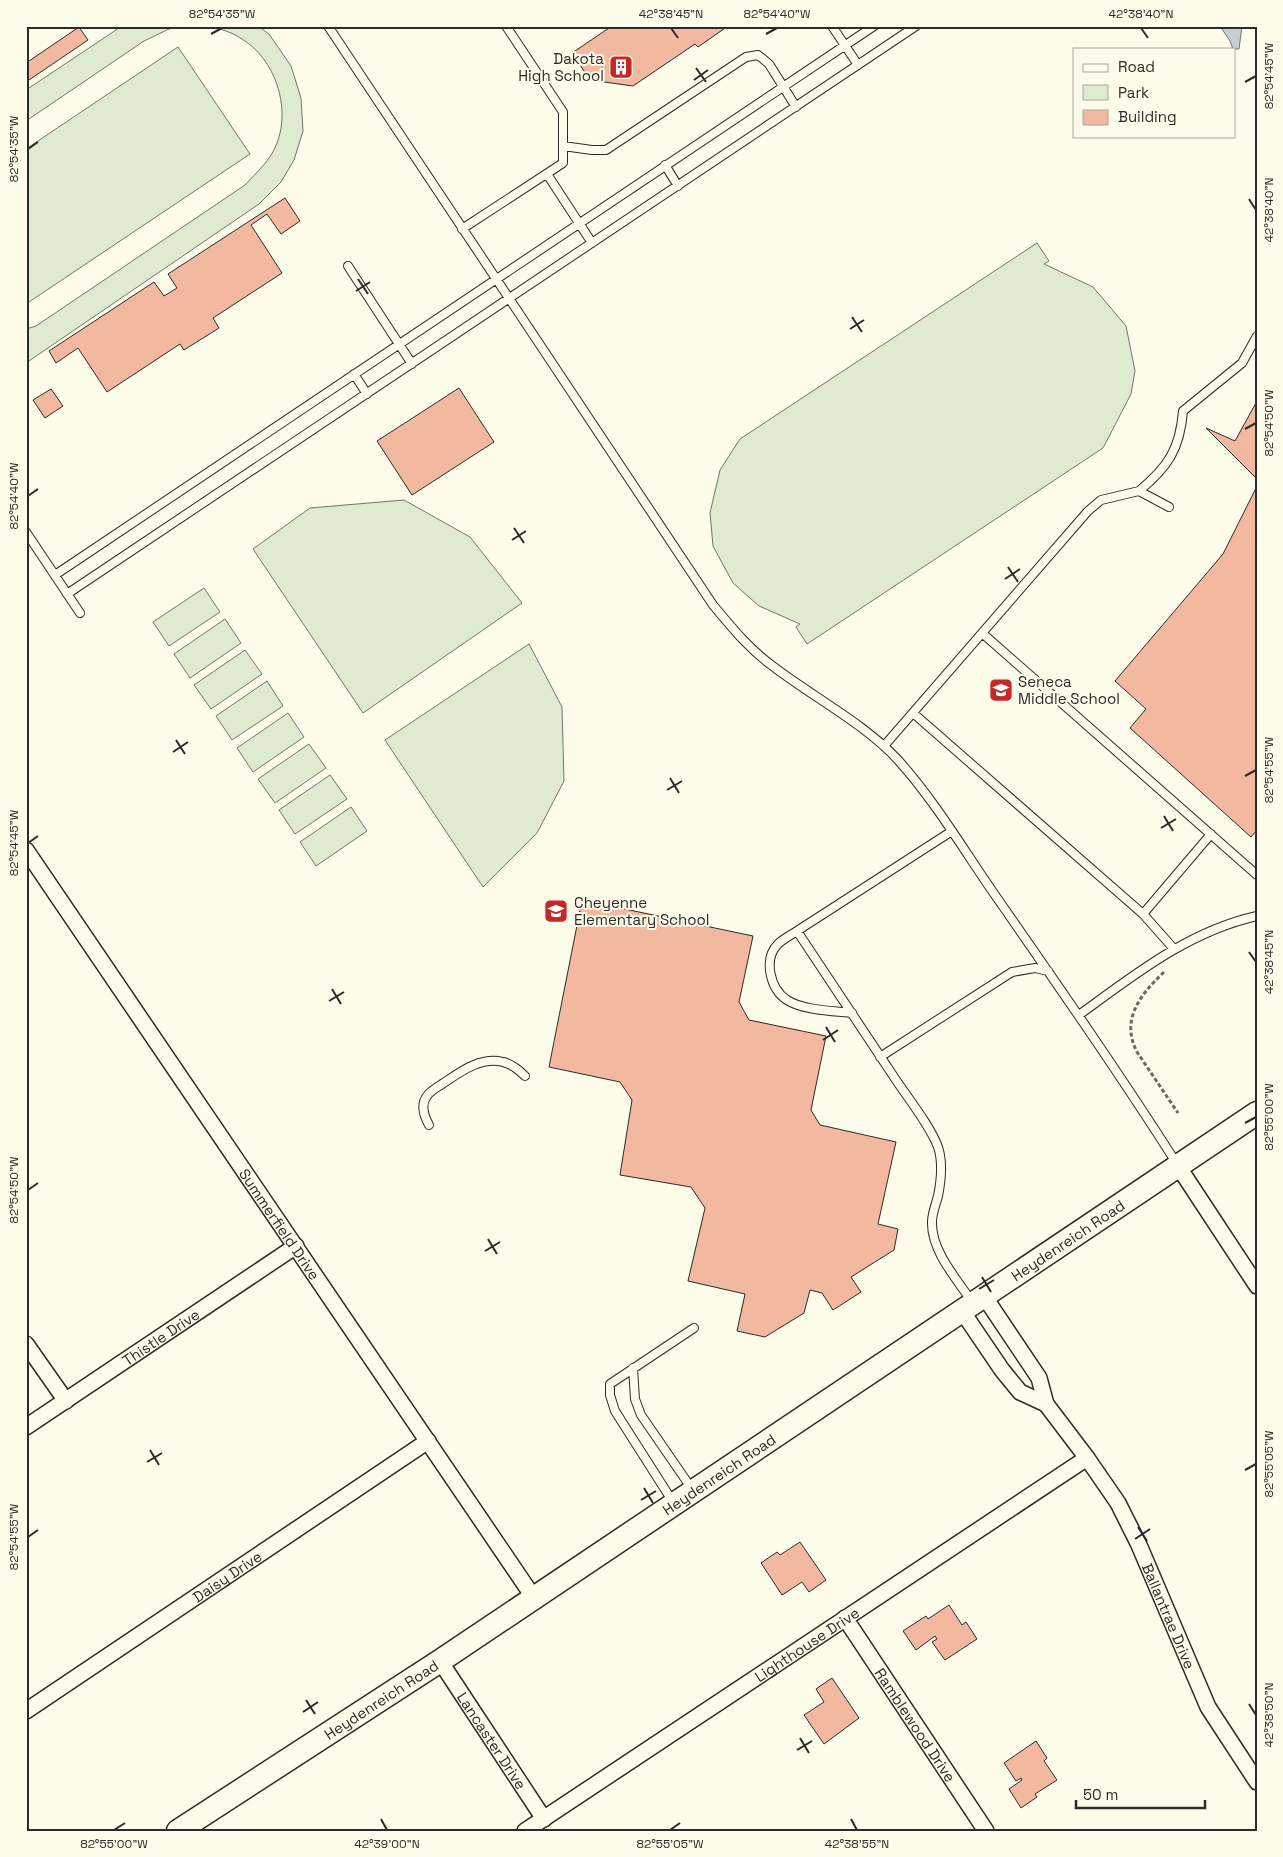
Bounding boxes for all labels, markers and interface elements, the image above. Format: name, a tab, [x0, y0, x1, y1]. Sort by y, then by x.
text: 82°54'35"W	[189, 6, 256, 22]
text: 42°38'45"N	[639, 6, 703, 22]
text: 82°54'40"W	[744, 6, 811, 22]
text: 42°38'40"N	[1109, 6, 1173, 22]
text: 82°54'45"W	[1261, 42, 1277, 109]
legend	[1073, 48, 1236, 138]
place label: Dakota High School	[518, 49, 604, 85]
building icon: Dakota High School	[608, 54, 634, 80]
text: Road	[1118, 57, 1155, 76]
text: Park	[1118, 83, 1149, 102]
text: Building	[1118, 107, 1177, 126]
text: 82°54'35"W	[6, 115, 22, 182]
text: 42°38'40"N	[1261, 178, 1277, 242]
text: 82°54'50"W	[1261, 389, 1277, 457]
text: 82°54'40"W	[6, 462, 22, 529]
place label: Seneca Middle School	[1018, 672, 1120, 708]
school or university icon: Seneca Middle School	[988, 677, 1014, 703]
text: 82°54'55"W	[1261, 736, 1277, 803]
text: 82°54'45"W	[6, 809, 22, 876]
place label: Cheyenne Elementary School	[574, 893, 710, 929]
school or university icon: Cheyenne Elementary School	[543, 898, 569, 924]
text: 42°38'45"N	[1261, 930, 1277, 994]
text: 82°55'00"W	[1261, 1083, 1277, 1151]
text: 82°54'50"W	[6, 1156, 22, 1224]
street label: Summerfield Drive	[235, 1164, 325, 1283]
street label: Heydenreich Road	[1007, 1195, 1128, 1285]
street label: Thistle Drive	[118, 1304, 203, 1369]
street label: Heydenreich Road	[658, 1429, 779, 1519]
text: 82°55'05"W	[1261, 1430, 1277, 1498]
text: 82°54'55"W	[6, 1503, 22, 1570]
street label: Daisy Drive	[189, 1546, 265, 1606]
street label: Ballantrae Drive	[1138, 1560, 1200, 1672]
street label: Lighthouse Drive	[751, 1602, 863, 1686]
street label: Heydenreich Road	[320, 1655, 442, 1743]
street label: Ramblewood Drive	[871, 1664, 960, 1786]
text: 42°38'50"N	[1261, 1683, 1277, 1748]
street label: Lancaster Drive	[453, 1688, 531, 1793]
scale bar	[1076, 1777, 1204, 1809]
text: 50 m	[1083, 1785, 1118, 1804]
text: 82°55'00"W	[80, 1836, 148, 1852]
text: 42°39'00"N	[354, 1836, 420, 1852]
text: 82°55'05"W	[636, 1836, 704, 1852]
text: 42°38'55"N	[825, 1836, 889, 1852]

